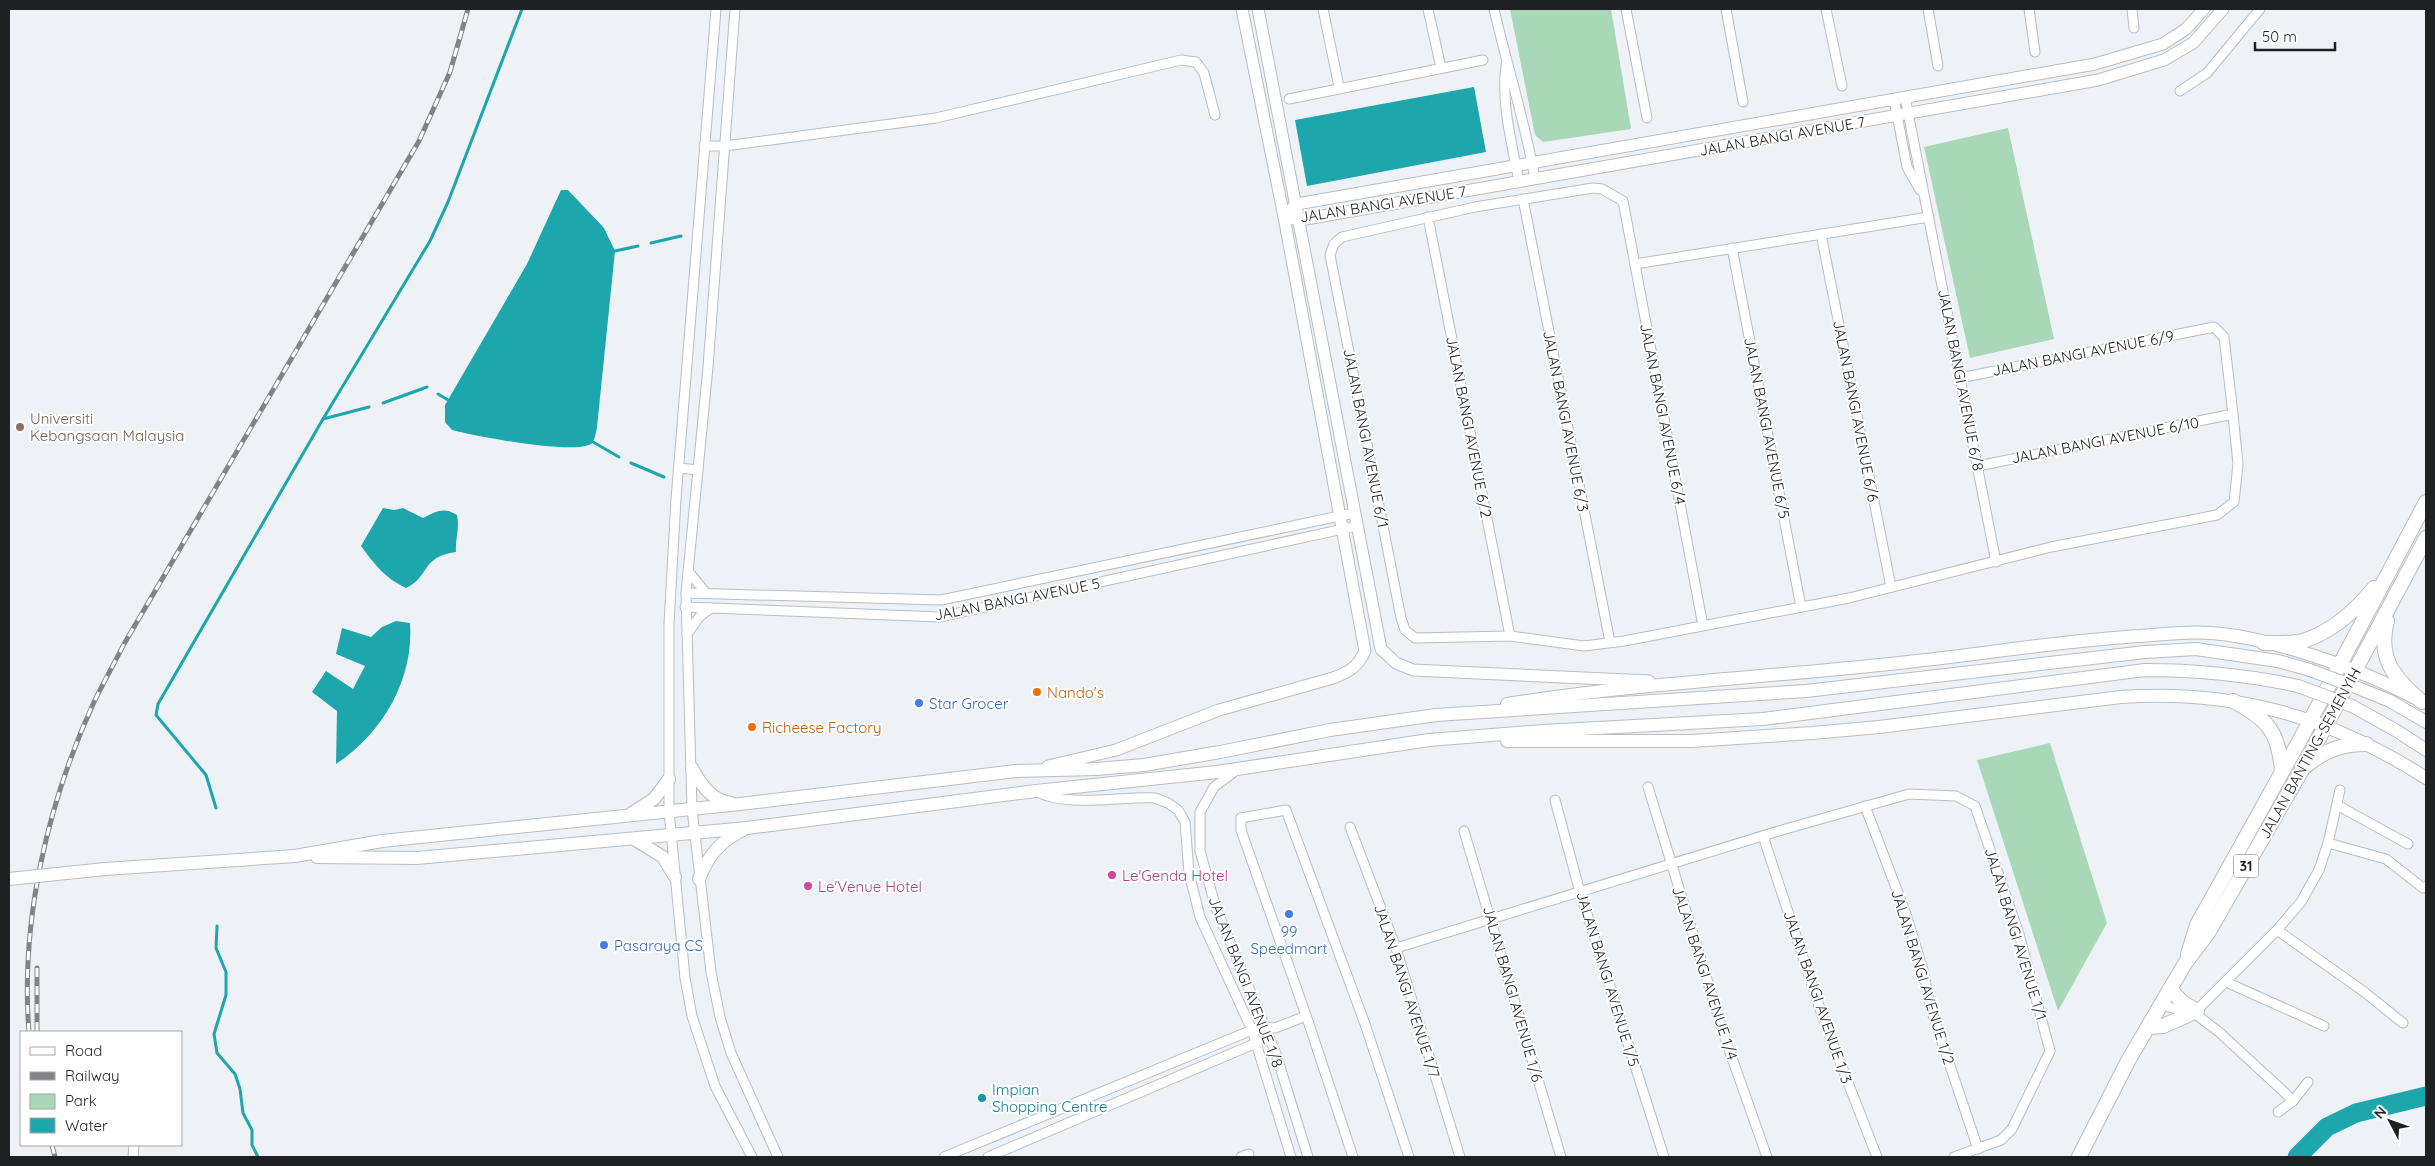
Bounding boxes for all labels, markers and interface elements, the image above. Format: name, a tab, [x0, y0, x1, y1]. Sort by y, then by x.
scale bar	[2255, 20, 2335, 52]
text: 50 m	[2262, 27, 2297, 46]
street label: JALAN BANGI AVENUE 7	[1698, 112, 1867, 160]
street label: JALAN BANGI AVENUE 7	[1298, 181, 1468, 227]
street label: JALAN BANGI AVENUE 6/8	[1934, 288, 1988, 472]
street label: JALAN BANGI AVENUE 6/6	[1829, 319, 1883, 503]
street label: JALAN BANGI AVENUE 6/4	[1636, 322, 1690, 506]
street label: JALAN BANGI AVENUE 6/9	[1991, 326, 2175, 380]
street label: JALAN BANGI AVENUE 6/3	[1539, 329, 1593, 513]
street label: JALAN BANGI AVENUE 6/2	[1442, 335, 1496, 519]
street label: JALAN BANGI AVENUE 6/5	[1740, 336, 1794, 520]
street label: JALAN BANGI AVENUE 6/1	[1339, 347, 1393, 529]
place label: Universiti Kebangsaan Malaysia	[30, 409, 184, 445]
street label: JALAN BANGI AVENUE 6/10	[2010, 412, 2201, 468]
marker: Universiti Kebangsaan Malaysia	[14, 421, 26, 433]
street label: JALAN BANGI AVENUE 5	[932, 574, 1102, 624]
street label: JALAN BANTING-SEMENYIH	[2255, 664, 2365, 842]
place label: Nando's	[1047, 683, 1104, 702]
marker: Nando's	[1031, 686, 1043, 698]
place label: Star Grocer	[929, 694, 1009, 713]
marker: Star Grocer	[913, 697, 925, 709]
place label: Richeese Factory	[762, 718, 882, 737]
marker: Richeese Factory	[746, 721, 758, 733]
street label: JALAN BANGI AVENUE 1/1	[1981, 845, 2051, 1023]
road number: 31	[2234, 854, 2258, 878]
place label: Le'Genda Hotel	[1122, 866, 1228, 885]
marker: Le'Genda Hotel	[1106, 869, 1118, 881]
place label: Le'Venue Hotel	[818, 877, 922, 896]
marker: Le'Venue Hotel	[802, 880, 814, 892]
street label: JALAN BANGI AVENUE 1/4	[1668, 884, 1742, 1062]
street label: JALAN BANGI AVENUE 1/2	[1887, 887, 1959, 1067]
street label: JALAN BANGI AVENUE 1/5	[1572, 889, 1644, 1069]
street label: JALAN BANGI AVENUE 1/8	[1205, 894, 1287, 1070]
street label: JALAN BANGI AVENUE 1/7	[1370, 902, 1444, 1081]
street label: JALAN BANGI AVENUE 1/6	[1479, 904, 1547, 1084]
marker: 99 Speedmart	[1283, 908, 1295, 920]
street label: JALAN BANGI AVENUE 1/3	[1779, 908, 1857, 1086]
place label: 99 Speedmart	[1250, 922, 1328, 958]
place label: Pasaraya CS	[614, 936, 703, 955]
marker: Pasaraya CS	[598, 939, 610, 951]
legend	[20, 1031, 182, 1146]
text: Road	[65, 1041, 102, 1060]
text: Railway	[65, 1066, 120, 1085]
place label: Impian Shopping Centre	[992, 1080, 1107, 1116]
text: Park	[65, 1091, 97, 1110]
marker: Impian Shopping Centre	[976, 1092, 988, 1104]
north arrow	[2365, 1096, 2415, 1146]
text: N	[2370, 1103, 2390, 1122]
text: Water	[65, 1116, 108, 1135]

